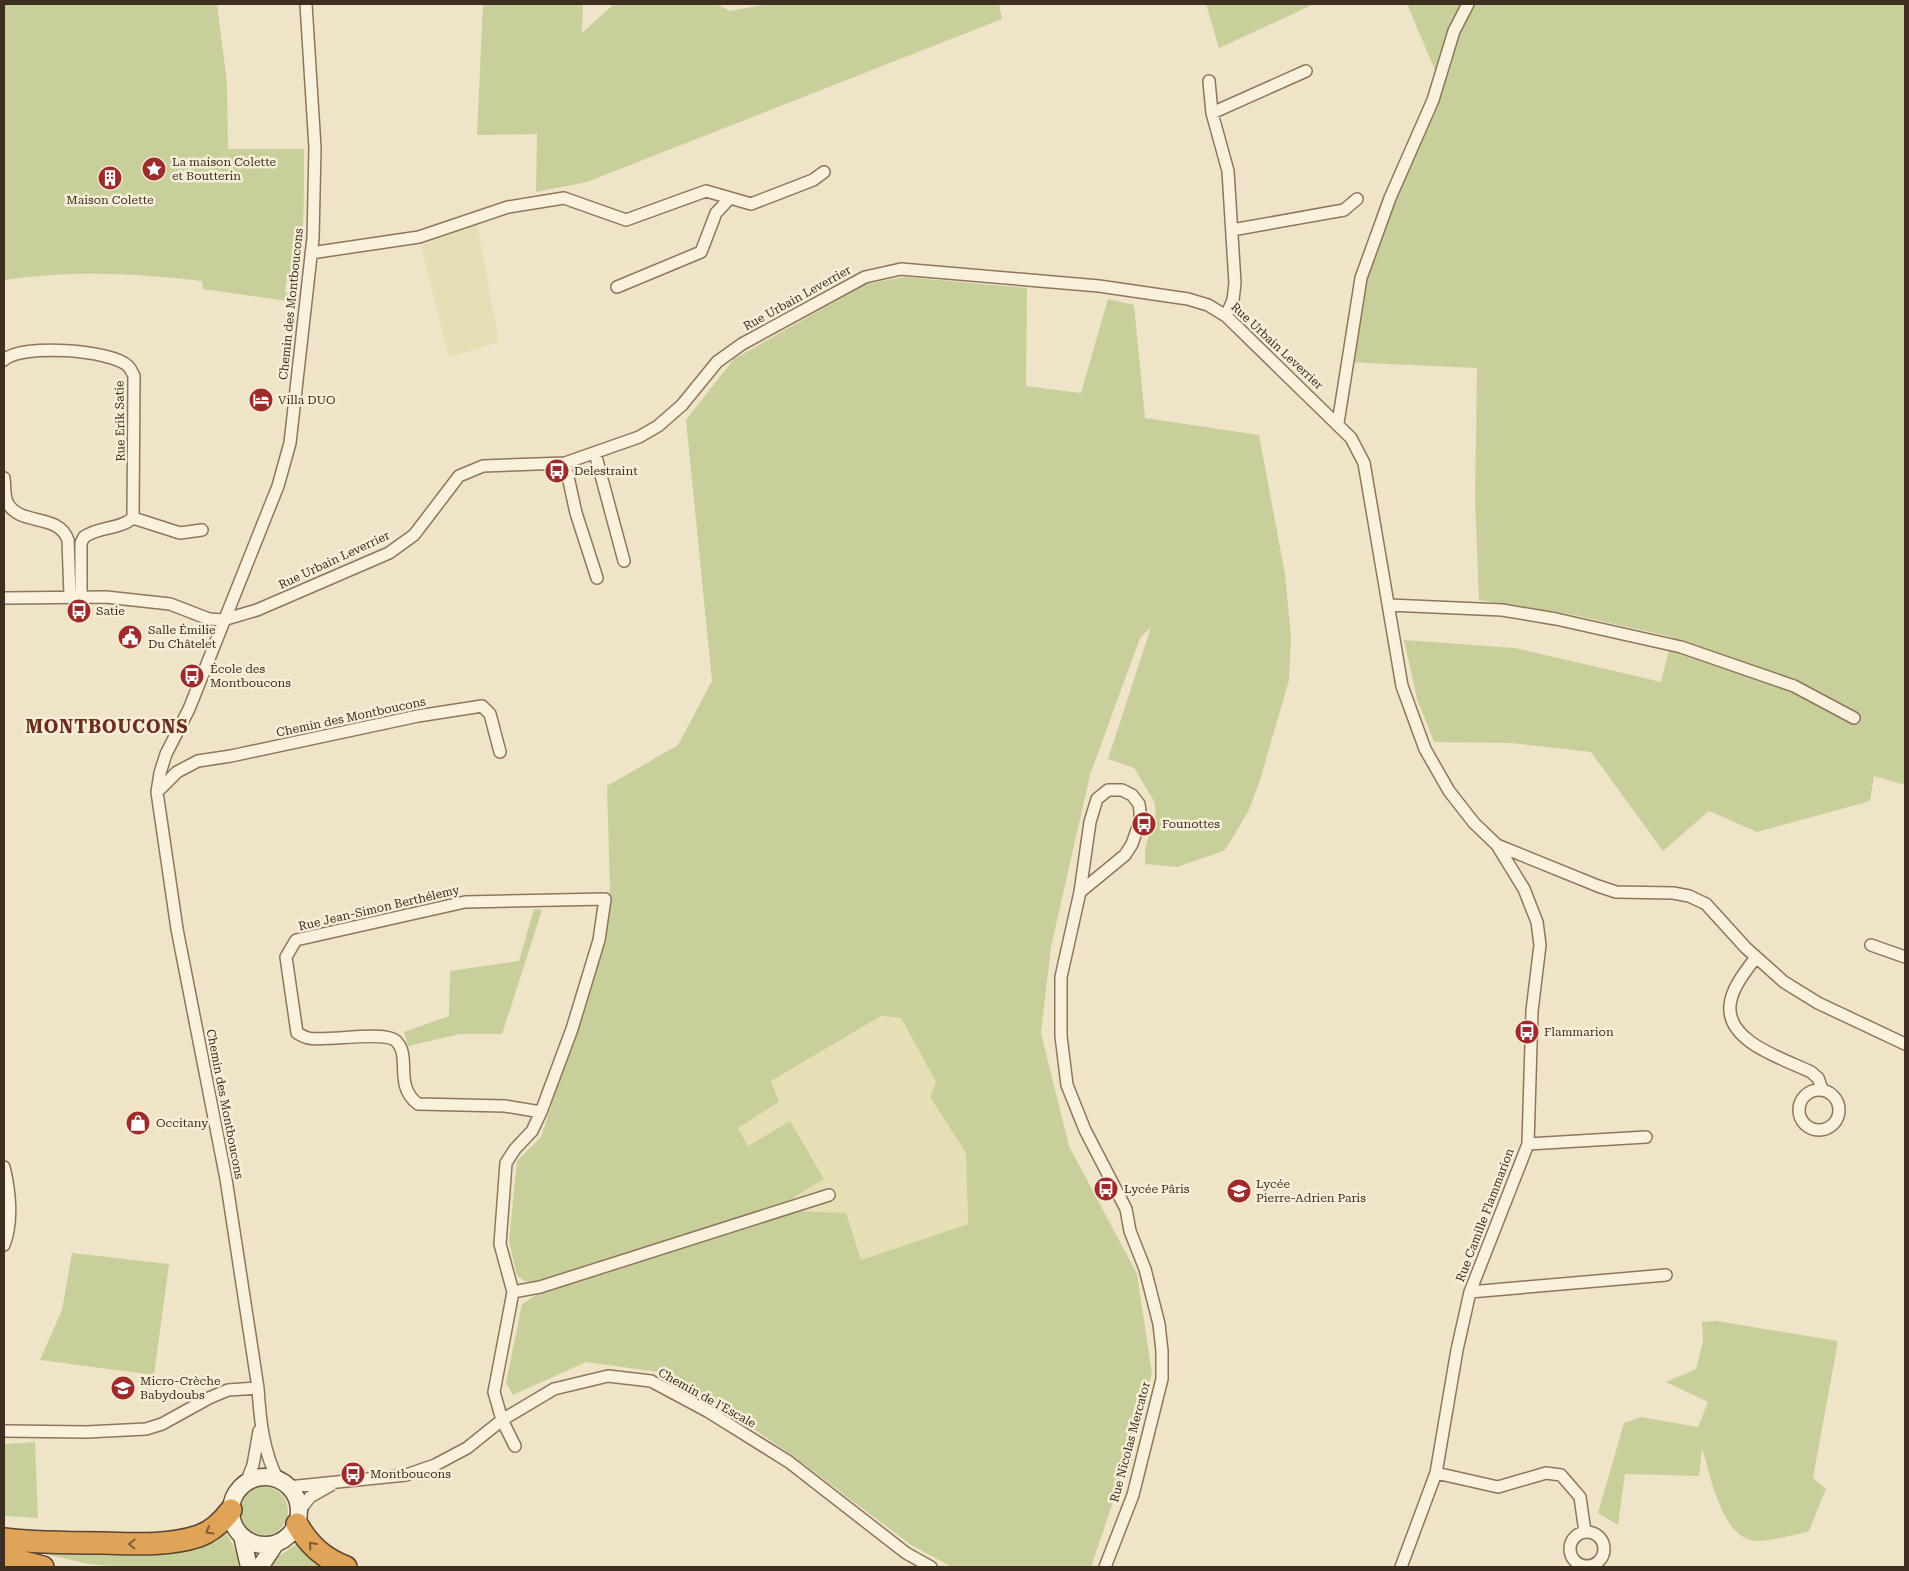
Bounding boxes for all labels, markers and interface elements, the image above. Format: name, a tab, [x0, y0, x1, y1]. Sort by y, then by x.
place label: La maison Colette et Boutterin	[172, 155, 276, 183]
place icon: La maison Colette et Boutterin	[141, 156, 167, 182]
building icon: Maison Colette	[97, 165, 123, 191]
place label: Maison Colette	[66, 193, 154, 207]
street label: Chemin des Montboucons	[276, 227, 306, 381]
street label: Rue Urbain Leverrier	[741, 263, 853, 333]
street label: Rue Urbain Leverrier	[1228, 300, 1326, 392]
street label: Rue Erik Satie	[112, 380, 128, 462]
hotel icon: Villa DUO	[248, 387, 274, 413]
place label: Villa DUO	[278, 393, 336, 407]
bus stop icon: Delestraint	[544, 458, 570, 484]
place label: Delestraint	[574, 464, 638, 478]
street label: Rue Urbain Leverrier	[276, 528, 392, 592]
bus stop icon: Satie	[66, 598, 92, 624]
place label: Satie	[96, 604, 125, 618]
place label: Salle Émilie Du Châtelet	[148, 623, 217, 651]
public building icon: Salle Émilie Du Châtelet	[117, 624, 143, 650]
place label: École des Montboucons	[210, 662, 291, 690]
bus stop icon: École des Montboucons	[179, 663, 205, 689]
street label: Chemin des Montboucons	[275, 694, 427, 740]
district label: MONTBOUCONS	[25, 716, 189, 737]
bus stop icon: Founottes	[1131, 811, 1157, 837]
place label: Founottes	[1162, 817, 1220, 831]
street label: Rue Jean-Simon Berthélemy	[297, 882, 462, 933]
bus stop icon: Flammarion	[1514, 1019, 1540, 1045]
place label: Flammarion	[1544, 1025, 1614, 1039]
street label: Chemin des Montboucons	[204, 1028, 246, 1180]
shop icon: Occitany	[125, 1110, 151, 1136]
place label: Occitany	[156, 1116, 209, 1130]
street label: Rue Camille Flammarion	[1453, 1146, 1517, 1284]
bus stop icon: Lycée Pâris	[1093, 1176, 1119, 1202]
place label: Lycée Pierre-Adrien Paris	[1256, 1177, 1366, 1205]
school or university icon: Lycée Pierre-Adrien Paris	[1226, 1178, 1252, 1204]
place label: Lycée Pâris	[1124, 1182, 1190, 1196]
street label: Chemin de l'Escale	[656, 1365, 759, 1431]
place label: Micro-Crèche Babydoubs	[140, 1374, 221, 1402]
school or university icon: Micro-Crèche Babydoubs	[110, 1375, 136, 1401]
street label: Rue Nicolas Mercator	[1107, 1380, 1153, 1504]
bus stop icon: Montboucons	[340, 1461, 366, 1487]
place label: Montboucons	[370, 1467, 451, 1481]
one-way arrow	[206, 1524, 215, 1534]
one-way arrow	[128, 1539, 136, 1549]
one-way arrow	[309, 1542, 318, 1551]

